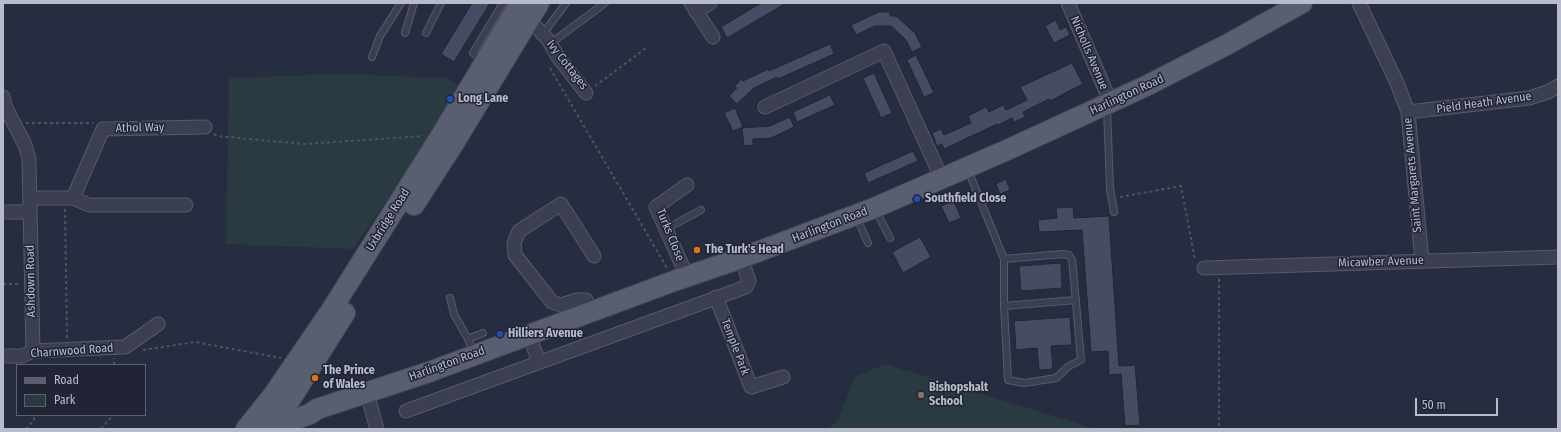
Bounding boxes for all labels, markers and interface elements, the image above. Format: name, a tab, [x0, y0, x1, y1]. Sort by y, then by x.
street label: Nicholls Avenue	[1067, 14, 1111, 92]
street label: Ivy Cottages	[543, 37, 591, 93]
street label: Harlington Road	[1088, 72, 1166, 118]
street label: Pield Heath Avenue	[1436, 89, 1532, 117]
place label: Long Lane	[458, 92, 508, 106]
marker: Long Lane	[445, 94, 455, 104]
street label: Saint Margarets Avenue	[1401, 117, 1425, 233]
street label: Athol Way	[116, 120, 164, 136]
street label: Uxbridge Road	[363, 186, 413, 254]
place label: Southfield Close	[925, 192, 1006, 206]
marker: Southfield Close	[912, 194, 922, 204]
street label: Harlington Road	[790, 204, 870, 246]
street label: Turks Close	[653, 207, 687, 263]
place label: The Turk's Head	[705, 243, 784, 257]
street label: Ashdown Road	[23, 245, 39, 317]
marker: The Turk's Head	[692, 245, 702, 255]
street label: Micawber Avenue	[1338, 253, 1424, 271]
street label: Temple Park	[718, 317, 752, 377]
place label: Hilliers Avenue	[508, 327, 583, 341]
marker: Hilliers Avenue	[495, 329, 505, 339]
street label: Charnwood Road	[30, 341, 114, 361]
street label: Harlington Road	[407, 344, 487, 384]
legend	[16, 364, 146, 416]
place label: The Prince of Wales	[323, 364, 375, 392]
text: Road	[54, 373, 79, 387]
marker: The Prince of Wales	[310, 373, 320, 383]
place label: Bishopshalt School	[929, 381, 988, 409]
marker: Bishopshalt School	[916, 390, 926, 400]
scale bar	[1417, 390, 1500, 416]
text: Park	[54, 393, 75, 407]
text: 50 m	[1422, 398, 1446, 412]

